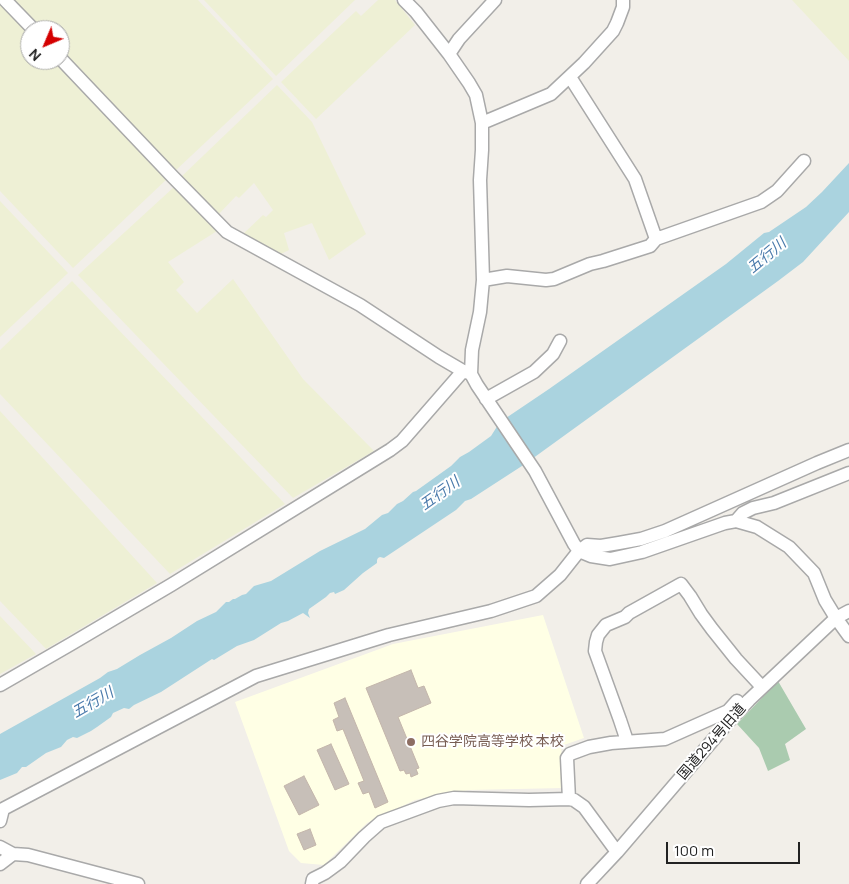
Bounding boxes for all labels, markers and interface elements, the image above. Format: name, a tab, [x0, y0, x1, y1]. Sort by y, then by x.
north arrow	[20, 20, 70, 70]
text: N	[24, 45, 45, 66]
water label: 五行川	[744, 235, 790, 277]
water label: 五行川	[417, 473, 463, 515]
water label: 五行川	[69, 684, 117, 722]
street label: 国道294号旧道	[675, 701, 749, 783]
place label: 四谷学院高等学校 本校	[421, 734, 564, 750]
marker: 四谷学院高等学校 本校	[405, 736, 417, 748]
scale bar	[669, 832, 803, 864]
text: 100 m	[674, 840, 714, 861]

